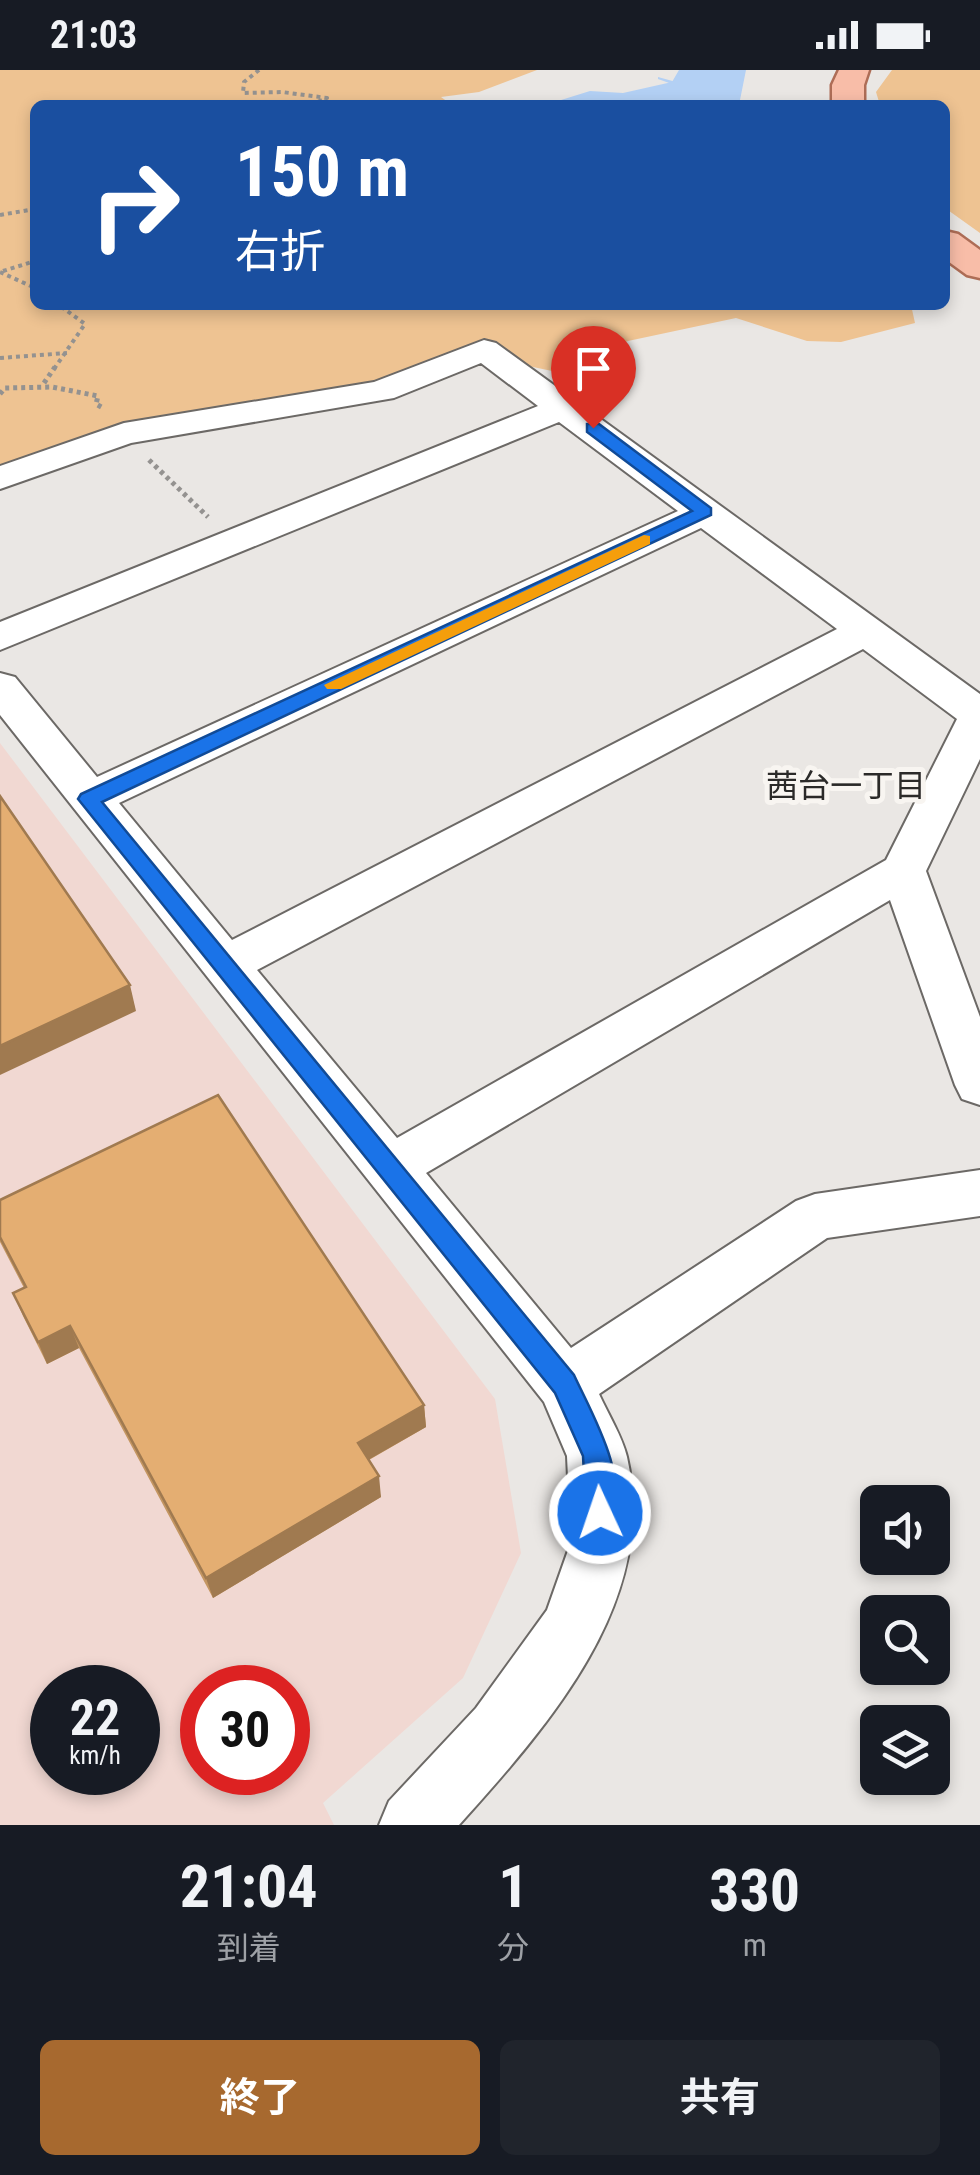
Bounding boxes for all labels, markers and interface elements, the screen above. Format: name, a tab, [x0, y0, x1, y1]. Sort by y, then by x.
text: 21:03	[50, 13, 137, 57]
text: 150 m	[235, 131, 409, 213]
icon: right	[70, 140, 200, 270]
text: 右折	[235, 225, 325, 278]
pin	[551, 326, 636, 429]
icon: arrive	[566, 341, 621, 396]
district label: 茜台一丁目	[766, 767, 926, 805]
position arrow	[548, 1461, 652, 1565]
map controls	[860, 1485, 950, 1795]
button: sound	[860, 1485, 950, 1575]
button: search	[860, 1595, 950, 1685]
speed limit sign: 30	[180, 1665, 310, 1795]
text: 22	[70, 1689, 120, 1747]
button: layers	[860, 1705, 950, 1795]
text: km/h	[69, 1741, 121, 1770]
text: 21:04	[180, 1851, 318, 1922]
text: 1	[498, 1851, 529, 1922]
text: 330	[709, 1855, 800, 1926]
text: m	[743, 1926, 767, 1964]
text: 到着	[217, 1929, 281, 1967]
text: 分	[497, 1929, 529, 1967]
button: 終了	[40, 2040, 480, 2155]
button: 共有	[500, 2040, 940, 2155]

